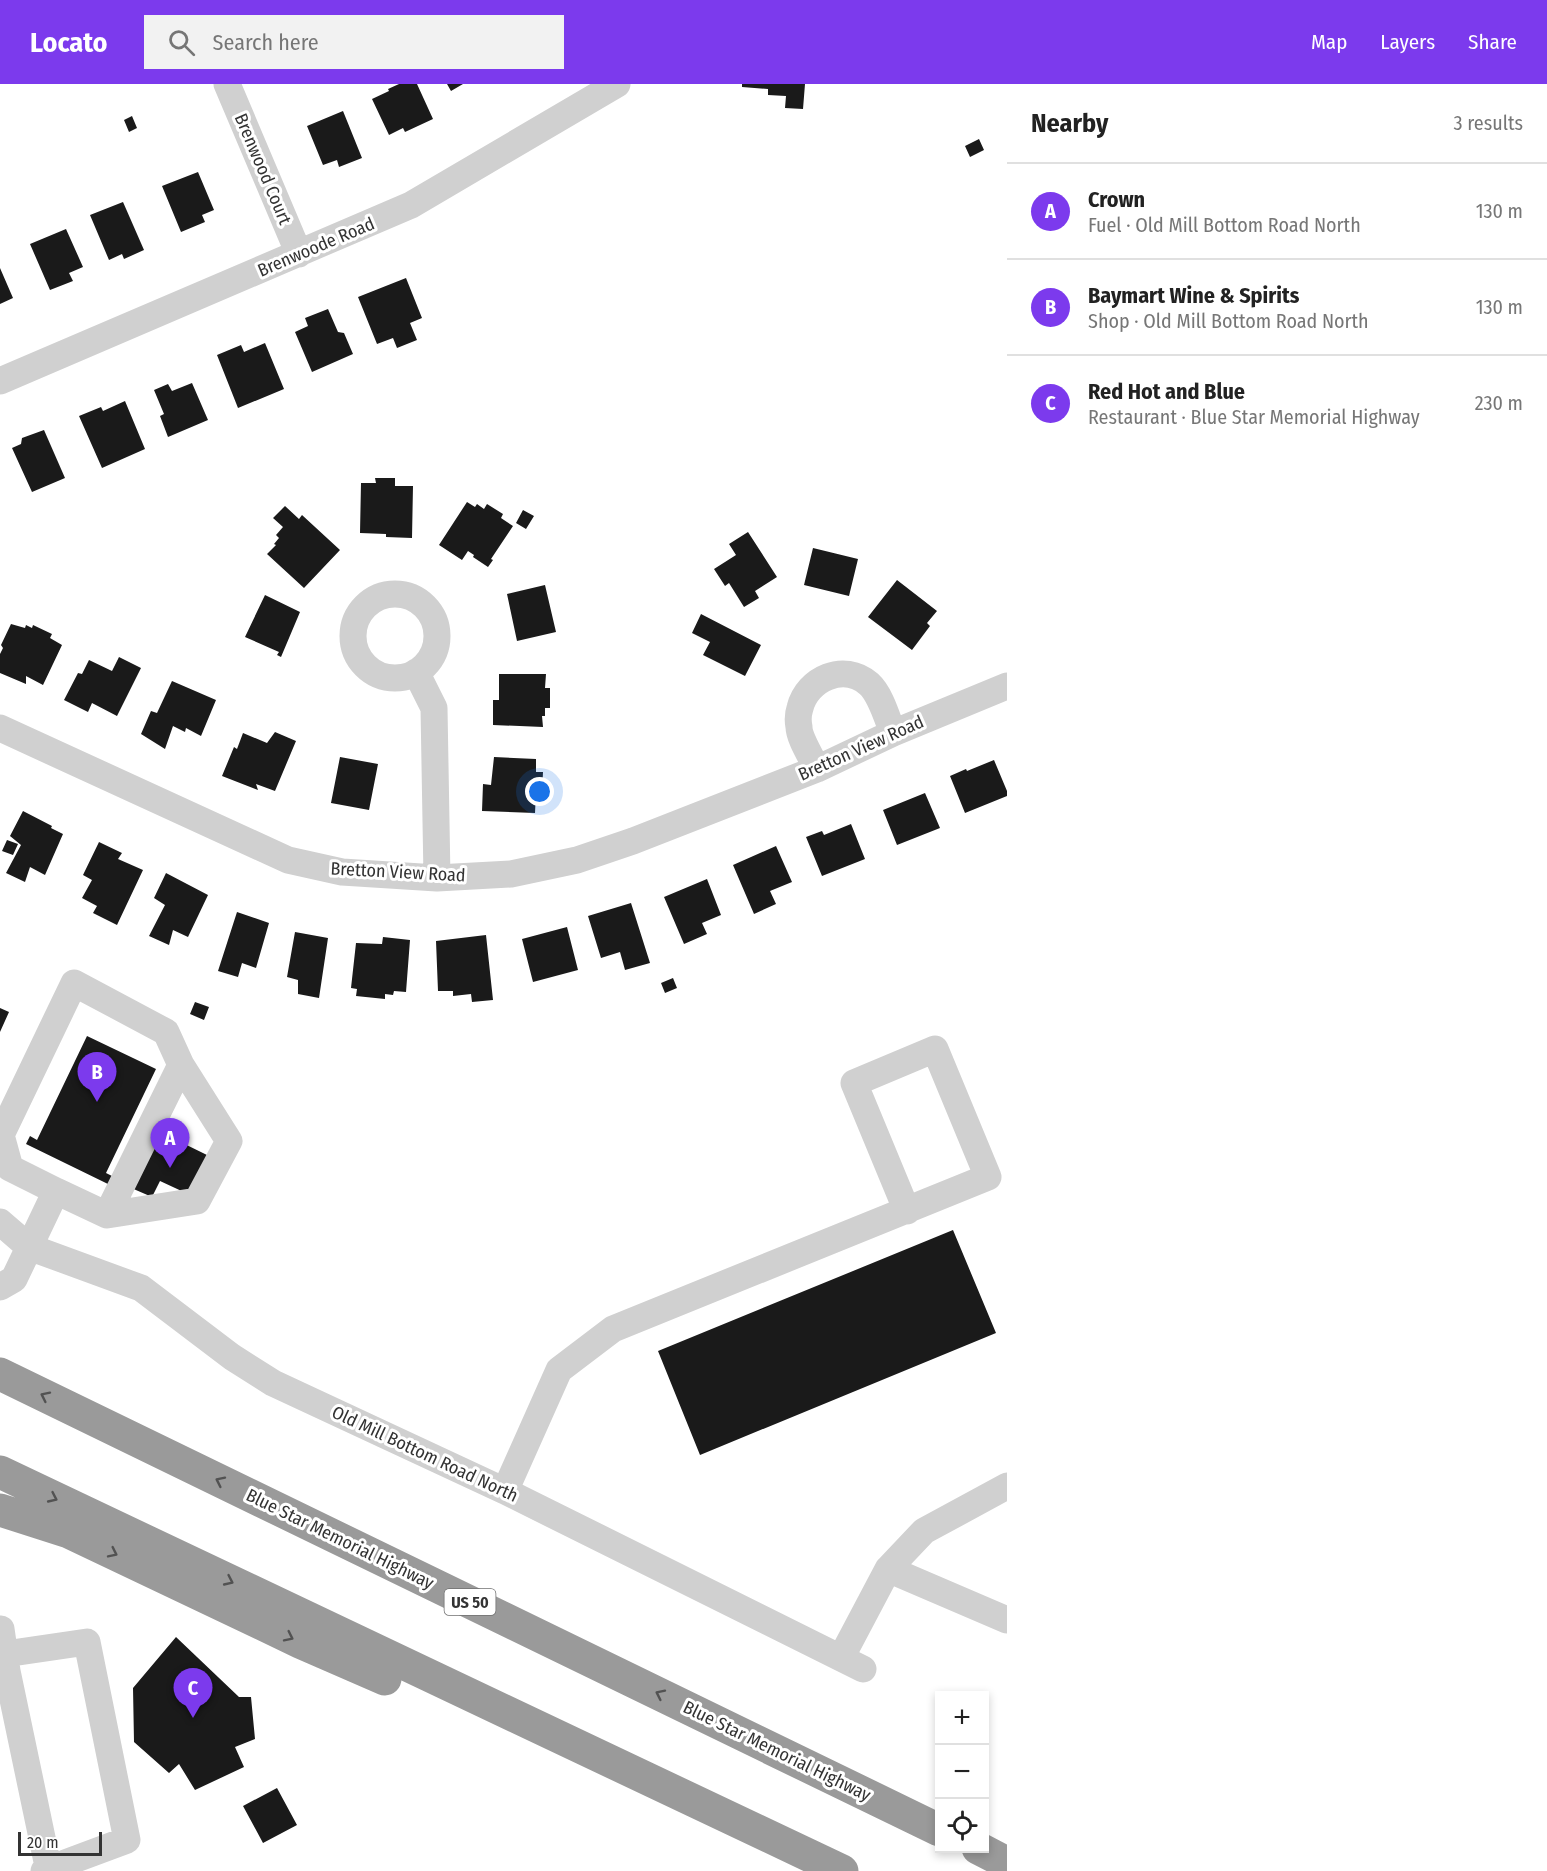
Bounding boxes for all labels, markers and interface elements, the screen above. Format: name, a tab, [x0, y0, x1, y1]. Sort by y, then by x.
search box	[144, 15, 564, 69]
text: Locato	[30, 26, 108, 59]
icon: search	[165, 26, 198, 59]
text: Search here	[213, 29, 319, 56]
text: Map	[1311, 29, 1347, 55]
text: Layers	[1380, 29, 1435, 55]
text: Share	[1468, 29, 1517, 55]
text: Nearby	[1031, 108, 1108, 139]
street label: Brenwood Court	[230, 110, 296, 228]
text: 3 results	[1454, 111, 1523, 135]
text: Crown	[1088, 186, 1145, 213]
text: A	[1045, 199, 1056, 223]
text: 130 m	[1476, 199, 1523, 223]
street label: Brenwoode Road	[254, 212, 378, 282]
text: Fuel · Old Mill Bottom Road North	[1088, 213, 1361, 237]
text: Baymart Wine & Spirits	[1088, 282, 1299, 309]
text: B	[1045, 295, 1056, 319]
text: 130 m	[1476, 295, 1523, 319]
text: Shop · Old Mill Bottom Road North	[1088, 309, 1369, 333]
text: Red Hot and Blue	[1088, 378, 1245, 405]
text: C	[1045, 391, 1056, 415]
text: 230 m	[1475, 391, 1523, 415]
text: Restaurant · Blue Star Memorial Highway	[1088, 405, 1420, 429]
street label: Bretton View Road	[795, 710, 927, 786]
your location	[525, 777, 554, 806]
street label: Bretton View Road	[330, 857, 466, 887]
pin: B	[78, 1052, 116, 1102]
pin: A	[150, 1118, 190, 1168]
one-way arrow	[40, 1392, 51, 1403]
street label: Old Mill Bottom Road North	[328, 1401, 522, 1507]
one-way arrow	[216, 1477, 227, 1488]
street label: Blue Star Memorial Highway	[243, 1484, 437, 1594]
one-way arrow	[46, 1490, 57, 1502]
one-way arrow	[107, 1545, 118, 1557]
one-way arrow	[223, 1573, 234, 1585]
road number: US 50	[444, 1589, 496, 1615]
one-way arrow	[283, 1630, 294, 1641]
pin: C	[174, 1668, 212, 1718]
one-way arrow	[656, 1690, 667, 1702]
map controls	[935, 1691, 989, 1853]
button: +	[935, 1691, 989, 1745]
street label: Blue Star Memorial Highway	[680, 1696, 874, 1806]
button: −	[935, 1745, 989, 1799]
button: locate	[935, 1799, 989, 1853]
scale bar	[18, 1829, 102, 1856]
text: 20 m	[27, 1833, 58, 1852]

